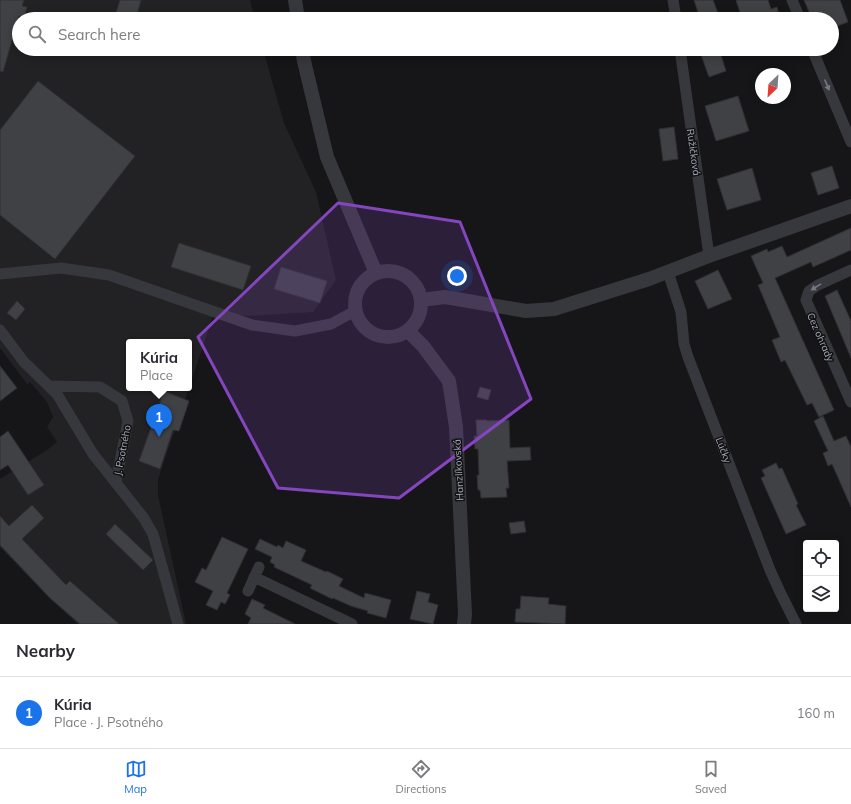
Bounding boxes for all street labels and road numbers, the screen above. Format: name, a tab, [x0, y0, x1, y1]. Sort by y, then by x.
street label: Ružičková	[684, 128, 703, 176]
street label: Cez ohrady	[804, 311, 837, 364]
street label: J. Psotného	[111, 423, 134, 477]
street label: Lúčky	[713, 436, 735, 465]
street label: Hanzlíkovská	[450, 439, 467, 501]

